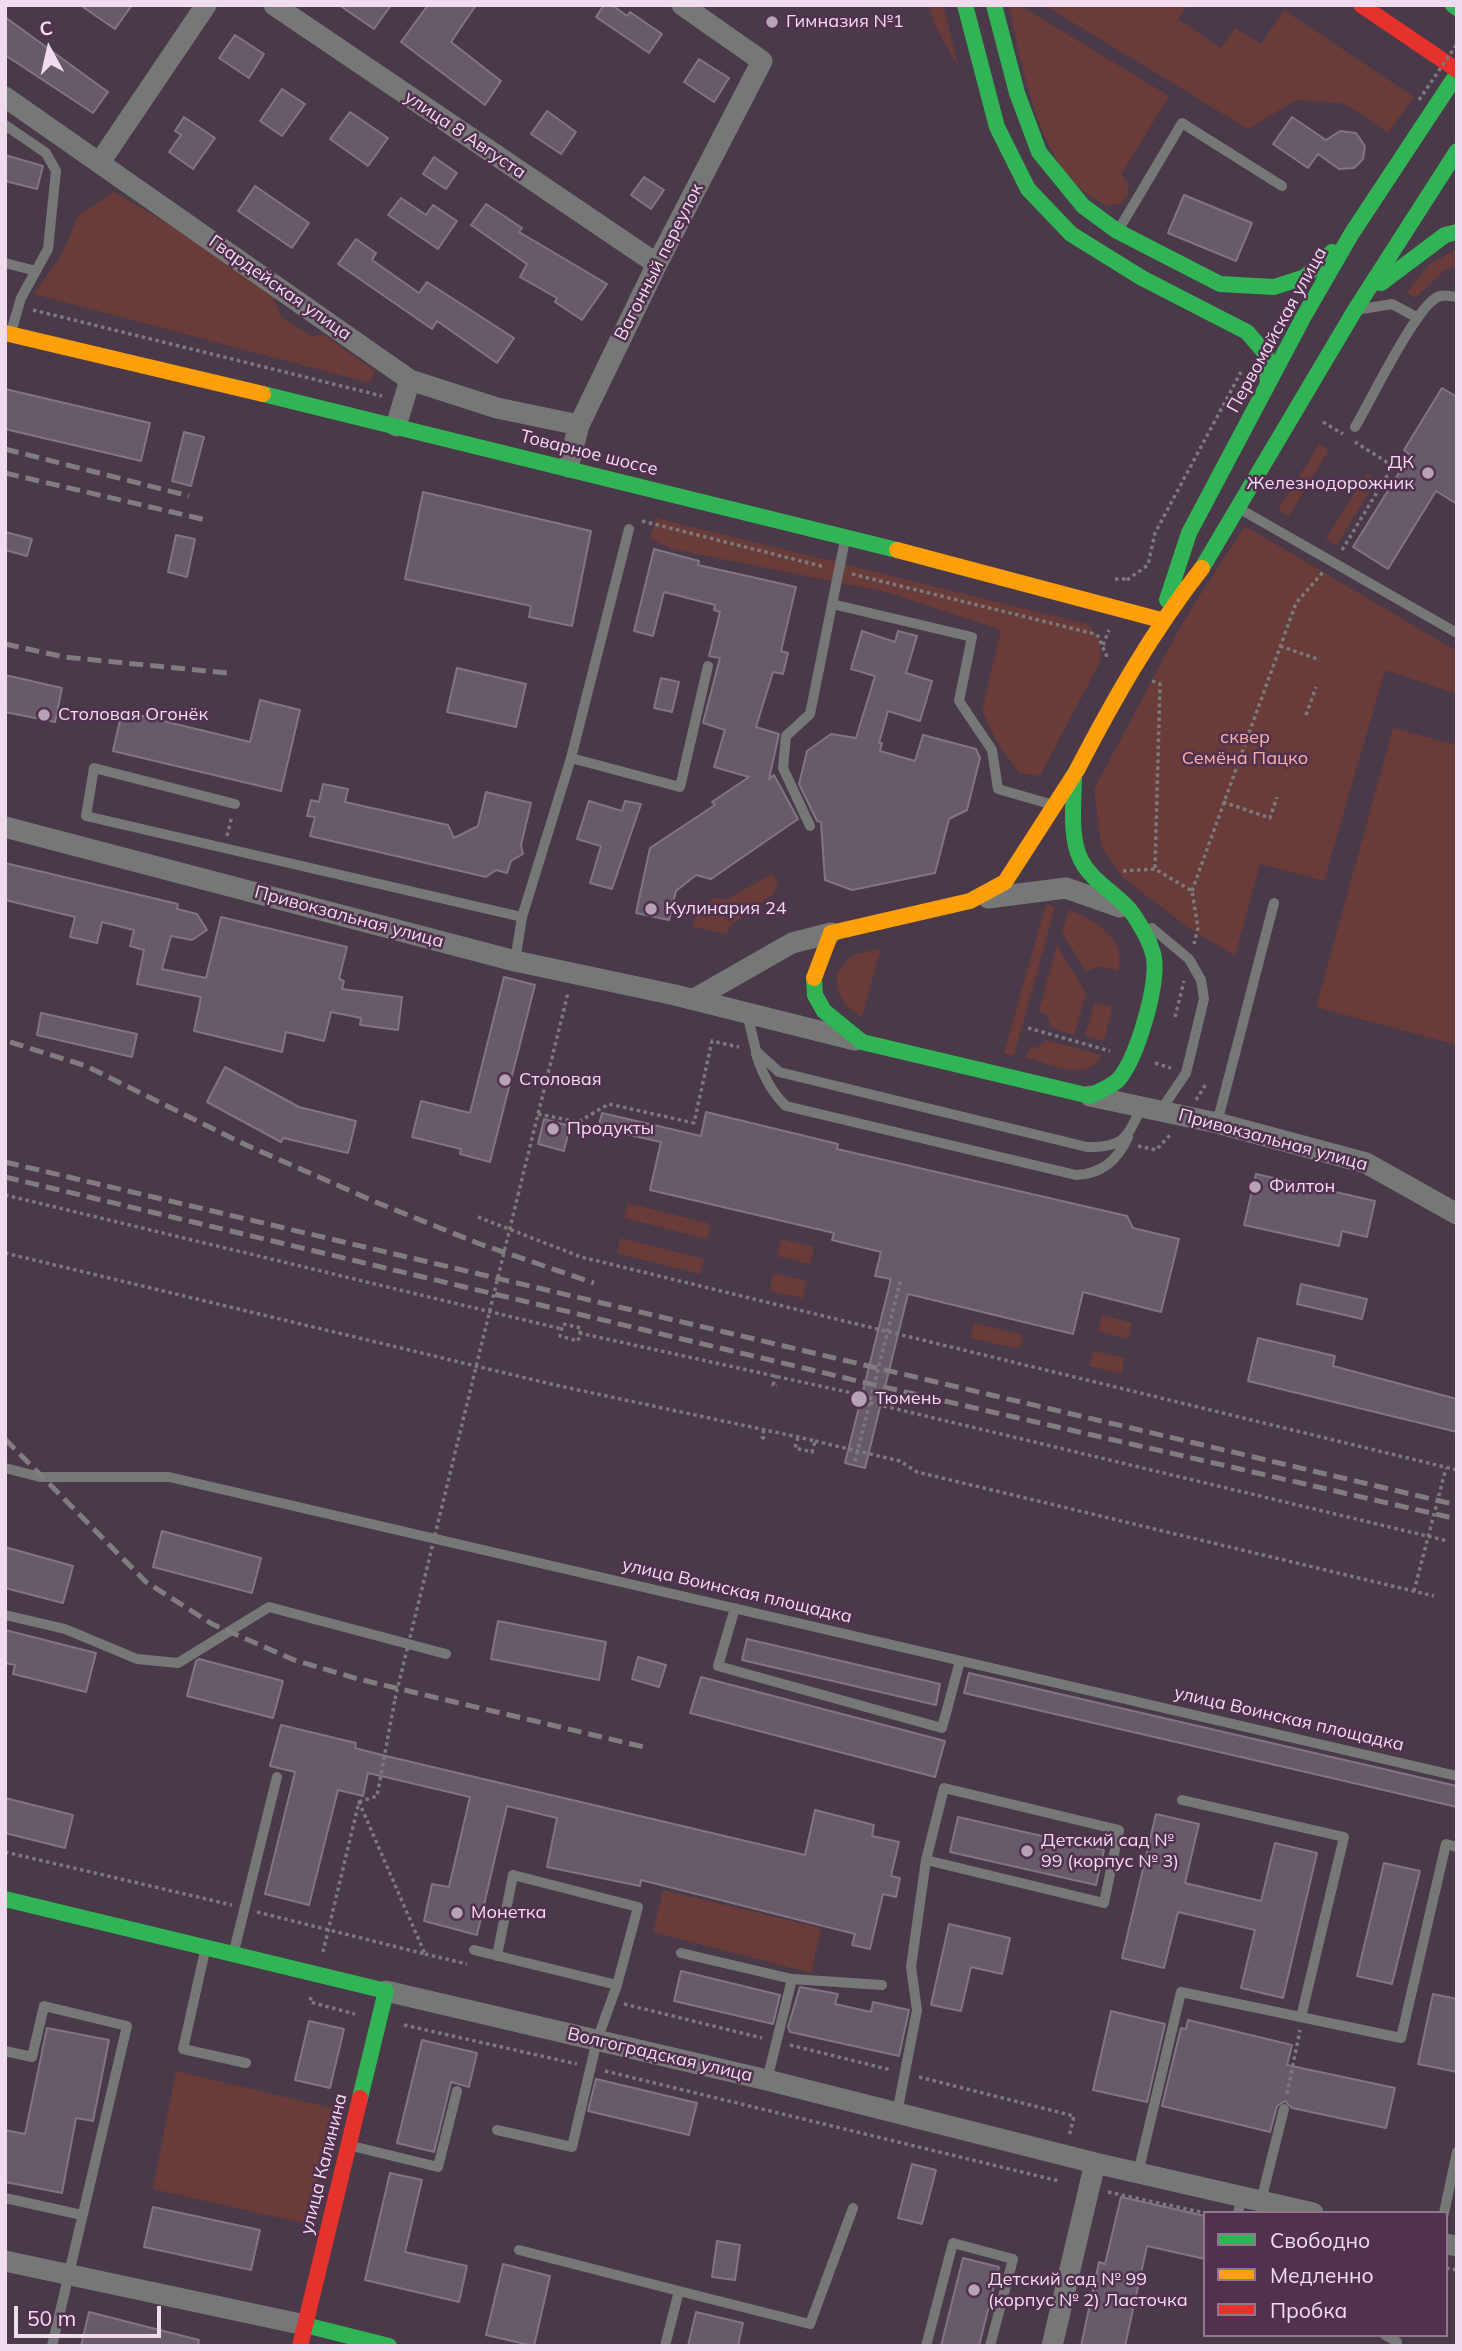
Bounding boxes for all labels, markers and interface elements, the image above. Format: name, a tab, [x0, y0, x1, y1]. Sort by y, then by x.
place label: Гимназия №1	[786, 11, 904, 33]
north arrow	[14, 14, 84, 84]
marker: Гимназия №1	[764, 14, 780, 30]
text: С	[38, 15, 54, 41]
street label: улица 8 Августа	[400, 86, 530, 184]
street label: Вагонный переулок	[610, 180, 708, 344]
street label: Гвардейская улица	[205, 231, 355, 345]
street label: Первомайская улица	[1223, 244, 1331, 416]
street label: Товарное шоссе	[518, 425, 660, 481]
place label: ДК Железнодорожник	[1247, 452, 1414, 494]
marker: ДК Железнодорожник	[1420, 465, 1436, 481]
place label: Столовая Огонёк	[58, 704, 208, 726]
marker: Столовая Огонёк	[36, 707, 52, 723]
park label: сквер Семёна Пацко	[1182, 727, 1308, 770]
street label: Привокзальная улица	[252, 881, 446, 953]
place label: Кулинария 24	[665, 898, 786, 920]
marker: Кулинария 24	[643, 901, 659, 917]
place label: Столовая	[519, 1069, 602, 1091]
marker: Столовая	[497, 1072, 513, 1088]
street label: Привокзальная улица	[1176, 1104, 1370, 1176]
place label: Продукты	[567, 1118, 654, 1140]
marker: Продукты	[545, 1121, 561, 1137]
place label: Филтон	[1269, 1176, 1335, 1198]
marker: Филтон	[1247, 1179, 1263, 1195]
place label: Тюмень	[875, 1388, 941, 1410]
marker: Тюмень	[849, 1389, 869, 1409]
street label: улица Воинская площадка	[620, 1554, 854, 1628]
street label: улица Воинская площадка	[1172, 1682, 1406, 1756]
place label: Детский сад № 99 (корпус № 3)	[1041, 1830, 1179, 1872]
marker: Детский сад № 99 (корпус № 3)	[1019, 1843, 1035, 1859]
place label: Монетка	[471, 1902, 546, 1924]
marker: Монетка	[449, 1905, 465, 1921]
street label: Волгоградская улица	[565, 2023, 755, 2087]
street label: улица Калинина	[296, 2091, 352, 2237]
legend	[1203, 2211, 1448, 2337]
text: Свободно	[1270, 2227, 1370, 2253]
text: Медленно	[1270, 2262, 1374, 2288]
place label: Детский сад № 99 (корпус № 2) Ласточка	[988, 2269, 1188, 2312]
marker: Детский сад № 99 (корпус № 2) Ласточка	[966, 2282, 982, 2298]
scale bar	[18, 2292, 164, 2336]
text: Пробка	[1270, 2297, 1347, 2323]
text: 50 m	[27, 2305, 76, 2331]

